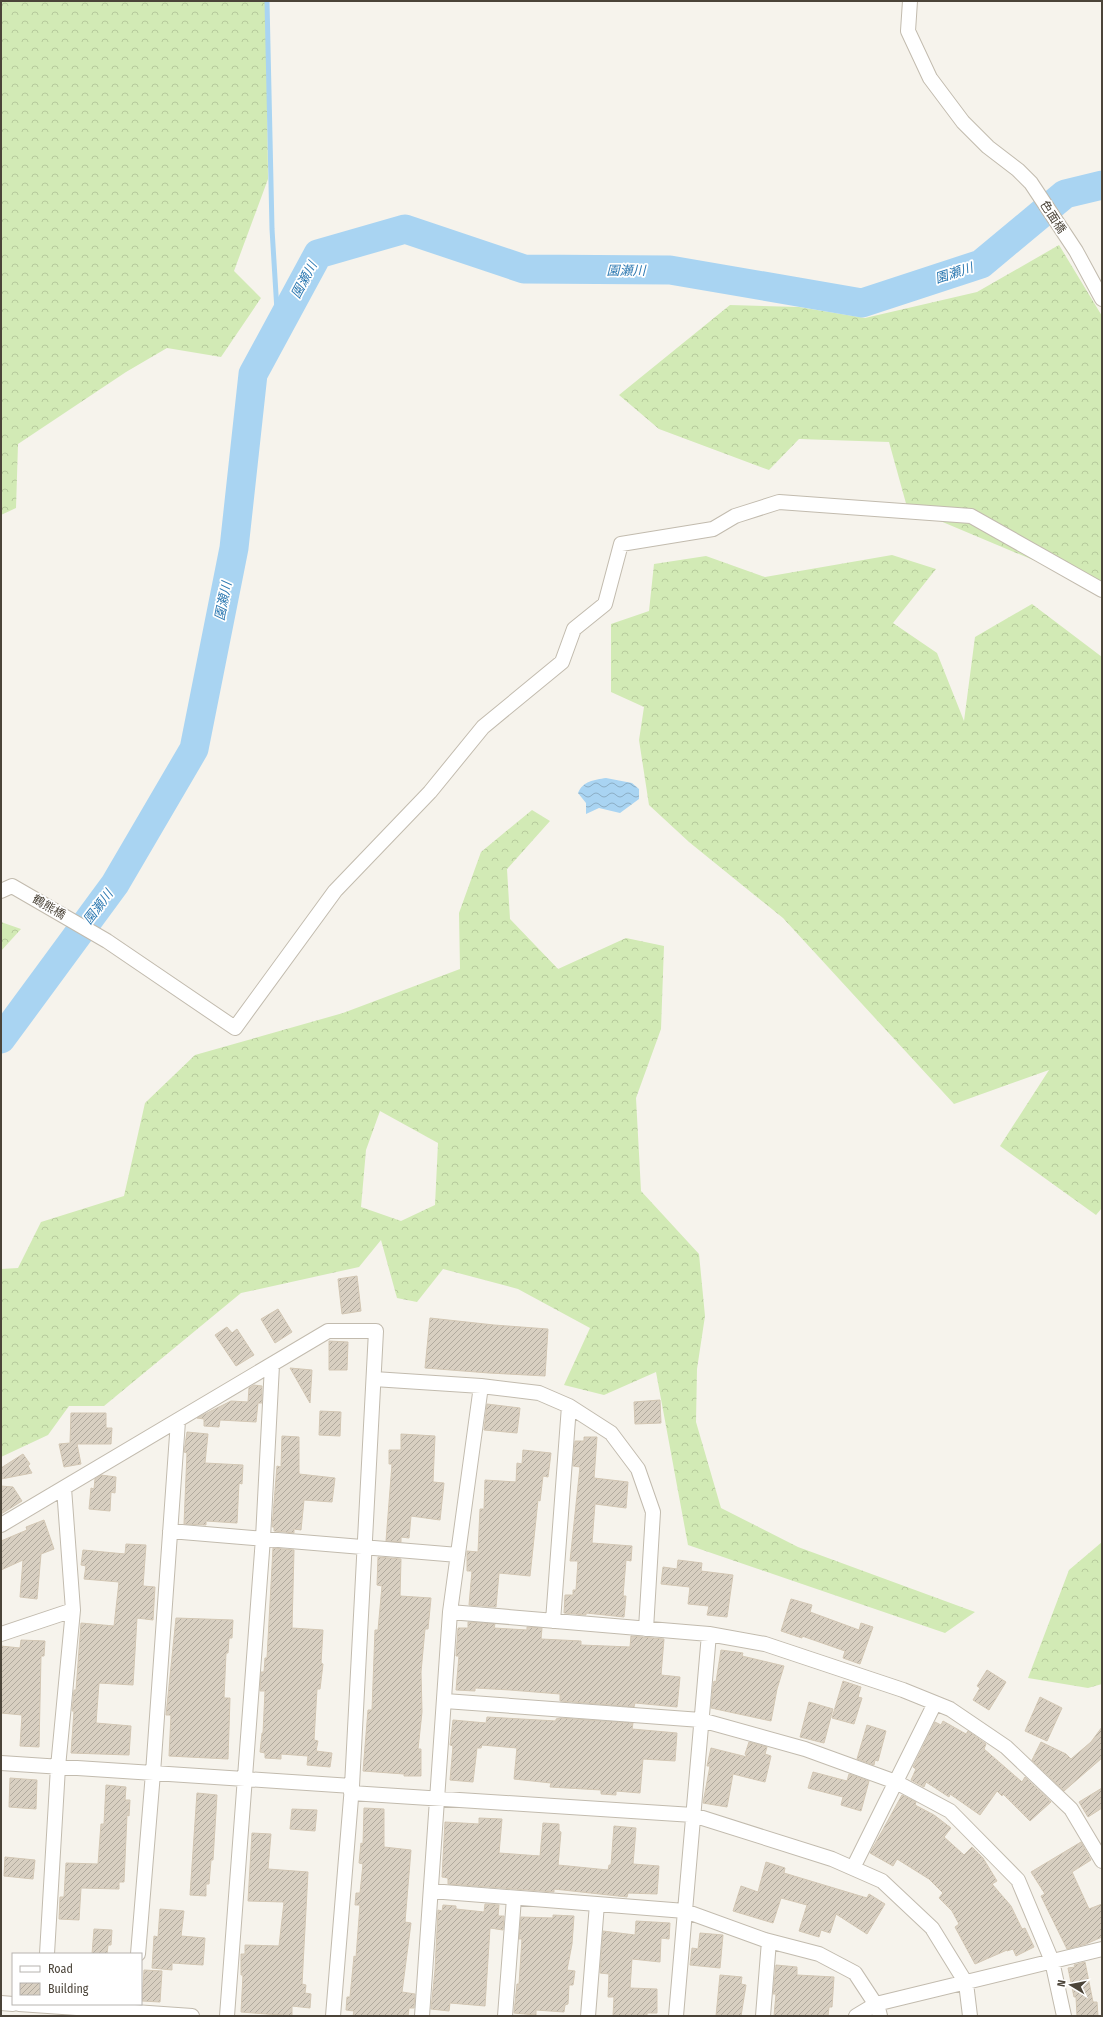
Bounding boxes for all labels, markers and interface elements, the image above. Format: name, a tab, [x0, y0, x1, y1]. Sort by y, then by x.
street label: 色面橋	[1037, 198, 1069, 236]
water label: 園瀬川	[288, 258, 321, 301]
water label: 園瀬川	[933, 259, 977, 286]
water label: 園瀬川	[606, 263, 647, 278]
water label: 園瀬川	[212, 578, 234, 622]
water label: 園瀬川	[80, 885, 117, 927]
street label: 鶴熊橋	[30, 892, 68, 922]
legend	[12, 1953, 142, 2005]
text: Road	[48, 1962, 73, 1976]
north arrow	[1051, 1965, 1091, 2005]
text: N	[1055, 1979, 1069, 1988]
text: Building	[48, 1982, 89, 1996]

